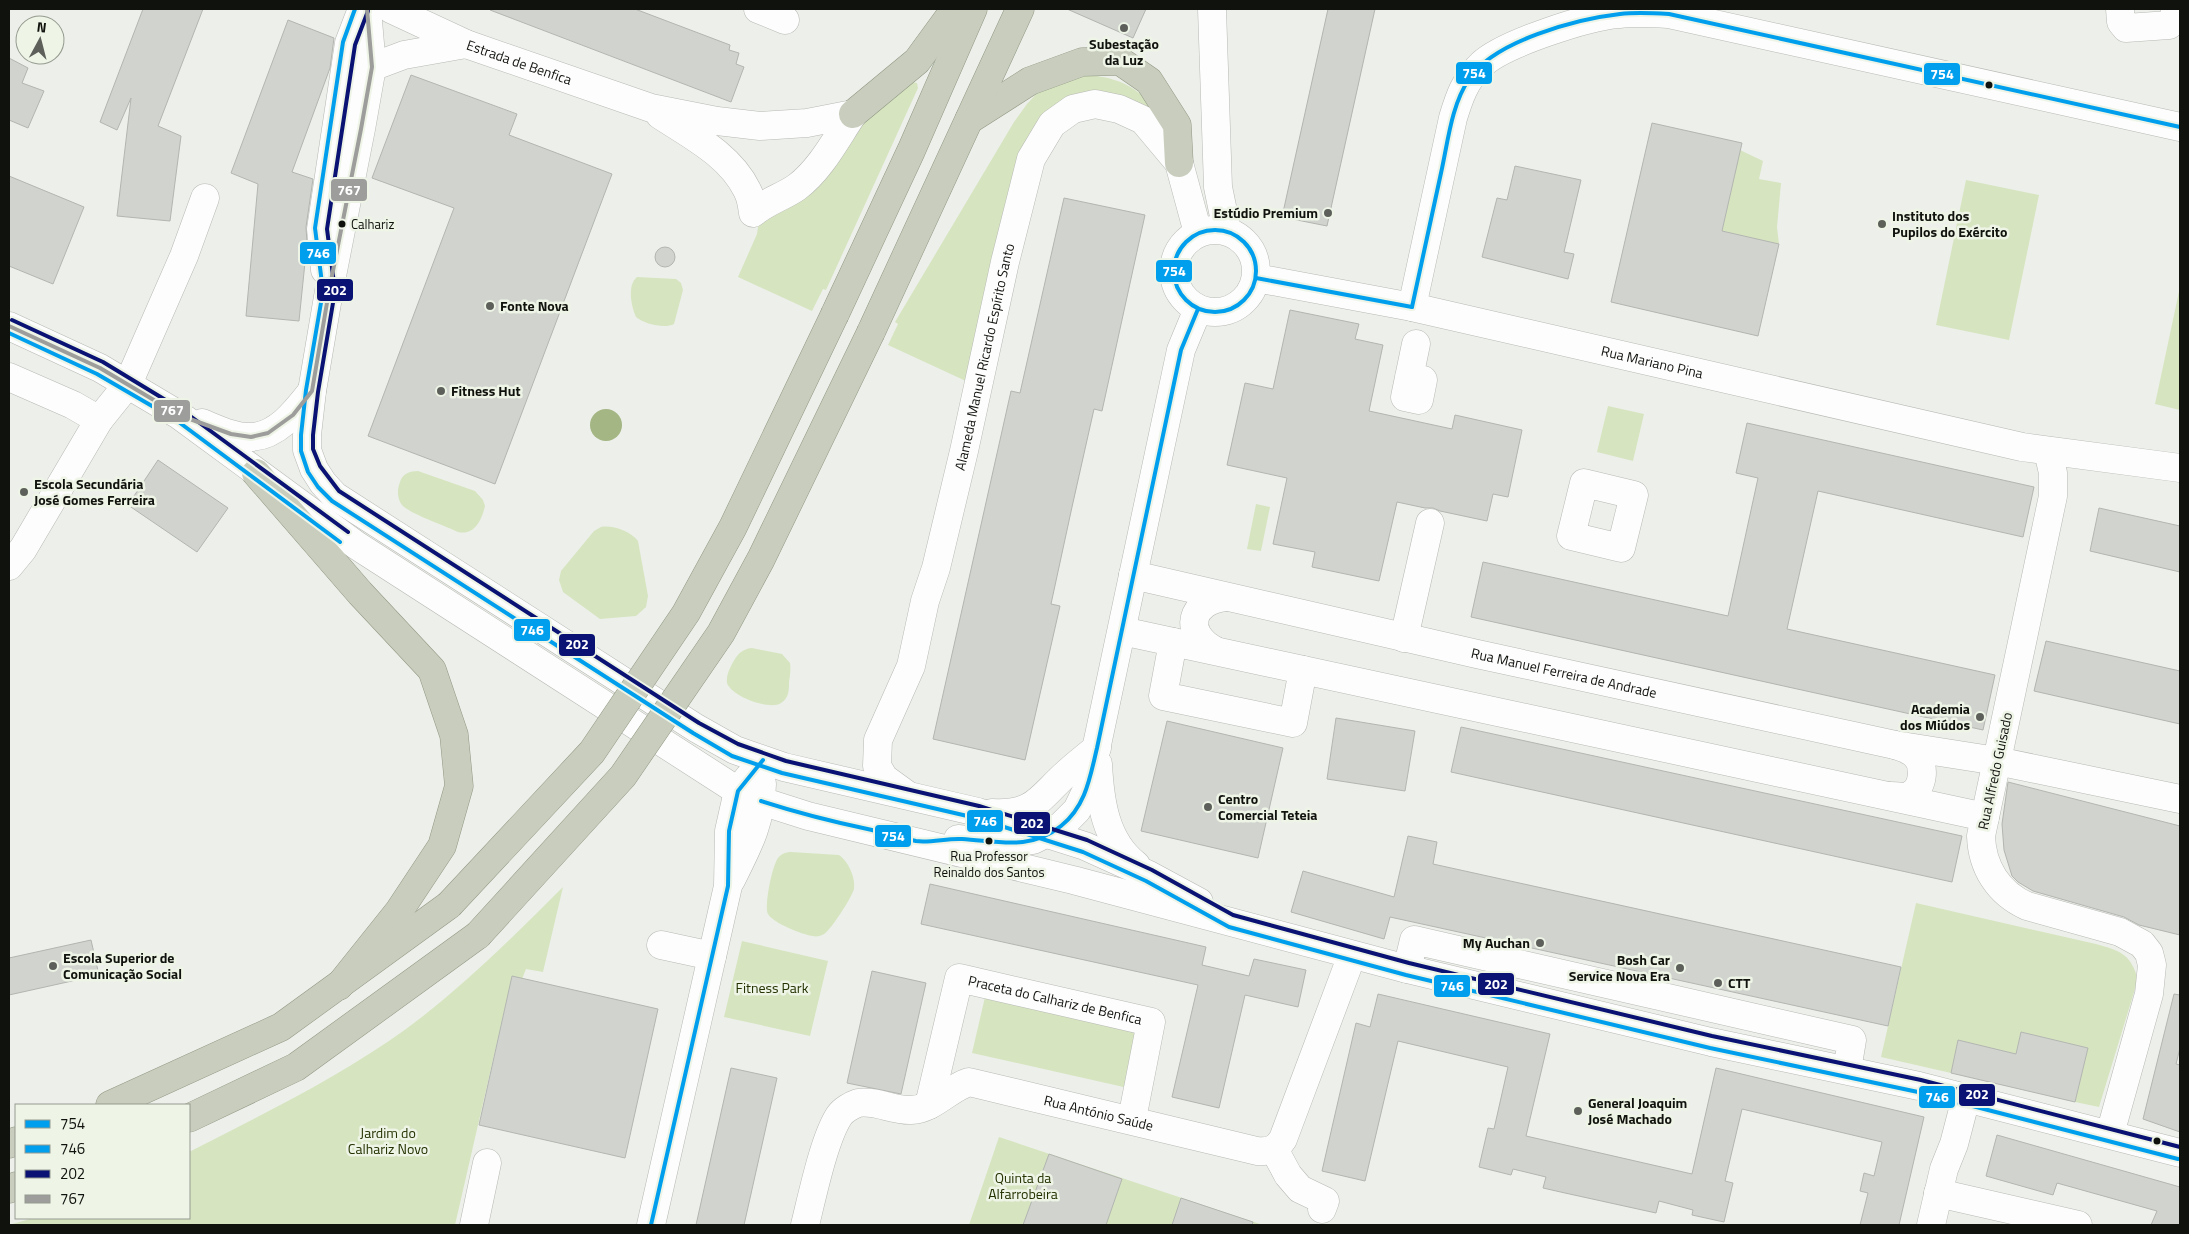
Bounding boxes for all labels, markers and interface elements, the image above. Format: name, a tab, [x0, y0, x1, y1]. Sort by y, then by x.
north arrow	[15, 15, 65, 65]
text: N	[36, 16, 48, 38]
marker: Subestação da Luz	[1118, 22, 1130, 34]
place label: Subestação da Luz	[1089, 33, 1159, 70]
street label: Estrada de Benfica	[464, 34, 575, 90]
line badge: 754	[1455, 61, 1493, 85]
text: 754	[1462, 62, 1486, 83]
line badge: 754	[1923, 62, 1961, 86]
text: 754	[1930, 63, 1954, 84]
unlabelled marker	[1984, 80, 1994, 90]
line badge: 767	[330, 178, 368, 202]
text: 767	[337, 179, 361, 200]
place label: Estúdio Premium	[1214, 202, 1318, 223]
place label: Instituto dos Pupilos do Exército	[1892, 205, 2007, 242]
marker: Estúdio Premium	[1322, 207, 1334, 219]
place label: Calhariz	[351, 214, 394, 234]
marker: Instituto dos Pupilos do Exército	[1876, 218, 1888, 230]
marker: Calhariz	[337, 219, 347, 229]
line badge: 746	[299, 241, 337, 265]
street label: Alameda Manuel Ricardo Espírito Santo	[949, 241, 1019, 473]
text: 746	[306, 242, 330, 263]
line badge: 754	[1155, 259, 1193, 283]
text: 754	[1162, 260, 1186, 281]
line badge: 202	[316, 278, 354, 302]
text: 202	[323, 279, 347, 300]
place label: Fonte Nova	[500, 295, 569, 316]
marker: Fonte Nova	[484, 300, 496, 312]
street label: Rua Mariano Pina	[1599, 340, 1705, 383]
place label: Fitness Hut	[451, 380, 521, 401]
marker: Fitness Hut	[435, 385, 447, 397]
line badge: 767	[153, 399, 191, 423]
text: 767	[160, 399, 184, 420]
place label: Escola Secundária José Gomes Ferreira	[34, 473, 155, 510]
marker: Escola Secundária José Gomes Ferreira	[18, 486, 30, 498]
line badge: 746	[513, 618, 551, 642]
text: 746	[520, 619, 544, 640]
line badge: 202	[558, 633, 596, 657]
text: 202	[565, 633, 589, 654]
street label: Rua Manuel Ferreira de Andrade	[1469, 642, 1659, 703]
place label: Academia dos Miúdos	[1900, 698, 1970, 735]
street label: Rua Alfredo Guisado	[1972, 710, 2017, 831]
marker: Academia dos Miúdos	[1974, 711, 1986, 723]
place label: Centro Comercial Teteia	[1218, 788, 1317, 825]
marker: Centro Comercial Teteia	[1202, 801, 1214, 813]
line badge: 746	[966, 809, 1004, 833]
text: 746	[973, 810, 997, 831]
line badge: 202	[1013, 811, 1051, 835]
text: 202	[1020, 812, 1044, 833]
line badge: 754	[874, 824, 912, 848]
text: 754	[881, 825, 905, 846]
marker: Rua Professor Reinaldo dos Santos	[984, 836, 994, 846]
place label: Rua Professor Reinaldo dos Santos	[933, 846, 1045, 882]
place label: My Auchan	[1463, 932, 1530, 953]
marker: My Auchan	[1534, 937, 1546, 949]
place label: Escola Superior de Comunicação Social	[63, 947, 182, 984]
place label: Bosh Car Service Nova Era	[1569, 949, 1670, 986]
marker: Escola Superior de Comunicação Social	[47, 960, 59, 972]
marker: Bosh Car Service Nova Era	[1674, 962, 1686, 974]
street label: Praceta do Calhariz de Benfica	[966, 969, 1144, 1030]
line badge: 202	[1477, 972, 1515, 996]
place label: CTT	[1728, 972, 1751, 993]
text: 202	[1484, 973, 1508, 994]
line badge: 746	[1433, 974, 1471, 998]
text: 746	[1440, 975, 1464, 996]
park label: Fitness Park	[736, 977, 809, 998]
marker: CTT	[1712, 977, 1724, 989]
line badge: 202	[1958, 1083, 1996, 1107]
text: 202	[1965, 1083, 1989, 1104]
line badge: 746	[1918, 1085, 1956, 1109]
text: 746	[1925, 1086, 1949, 1107]
street label: Rua António Saúde	[1042, 1089, 1156, 1136]
place label: General Joaquim José Machado	[1588, 1092, 1687, 1129]
legend	[15, 1104, 190, 1219]
marker: General Joaquim José Machado	[1572, 1105, 1584, 1117]
text: 754	[60, 1112, 85, 1135]
park label: Jardim do Calhariz Novo	[348, 1122, 428, 1159]
unlabelled marker	[2152, 1136, 2162, 1146]
text: 746	[60, 1137, 85, 1160]
text: 202	[60, 1162, 85, 1185]
park label: Quinta da Alfarrobeira	[988, 1167, 1058, 1204]
text: 767	[60, 1187, 85, 1210]

